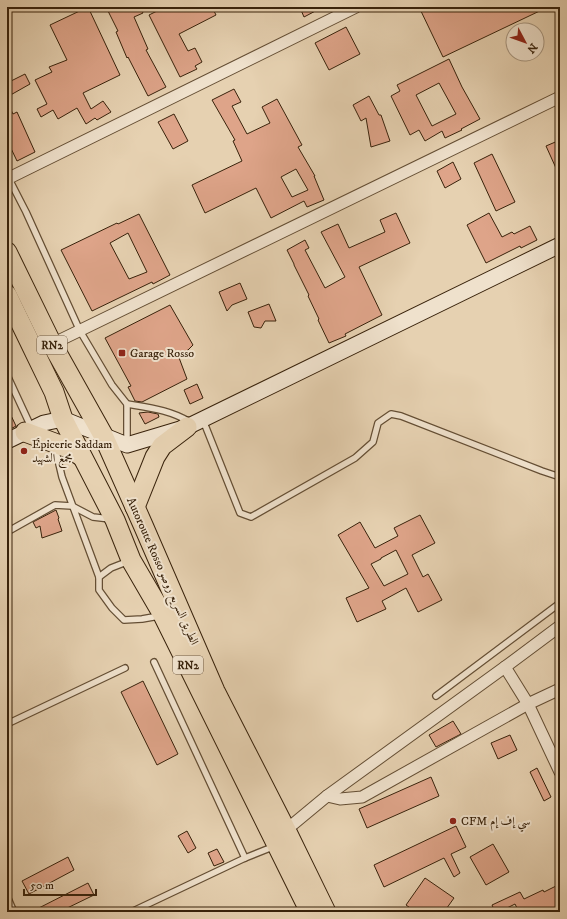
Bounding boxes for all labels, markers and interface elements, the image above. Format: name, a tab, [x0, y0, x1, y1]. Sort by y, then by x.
north arrow	[505, 22, 545, 62]
text: N	[524, 40, 540, 56]
road number: RN2	[37, 336, 67, 354]
place label: Garage Rosso	[130, 346, 194, 361]
marker: Garage Rosso	[117, 348, 127, 358]
place label: Épicerie Saddam مجمع الشهيد	[32, 437, 112, 469]
marker: Épicerie Saddam مجمع الشهيد	[19, 446, 29, 456]
street label: Autoroute Rosso الطريق السريع روصو	[120, 495, 202, 649]
road number: RN2	[173, 656, 203, 674]
place label: CFM سي إف إم	[461, 814, 530, 832]
marker: CFM سي إف إم	[448, 816, 458, 826]
scale bar	[24, 871, 96, 897]
text: 50 m	[30, 878, 54, 893]

